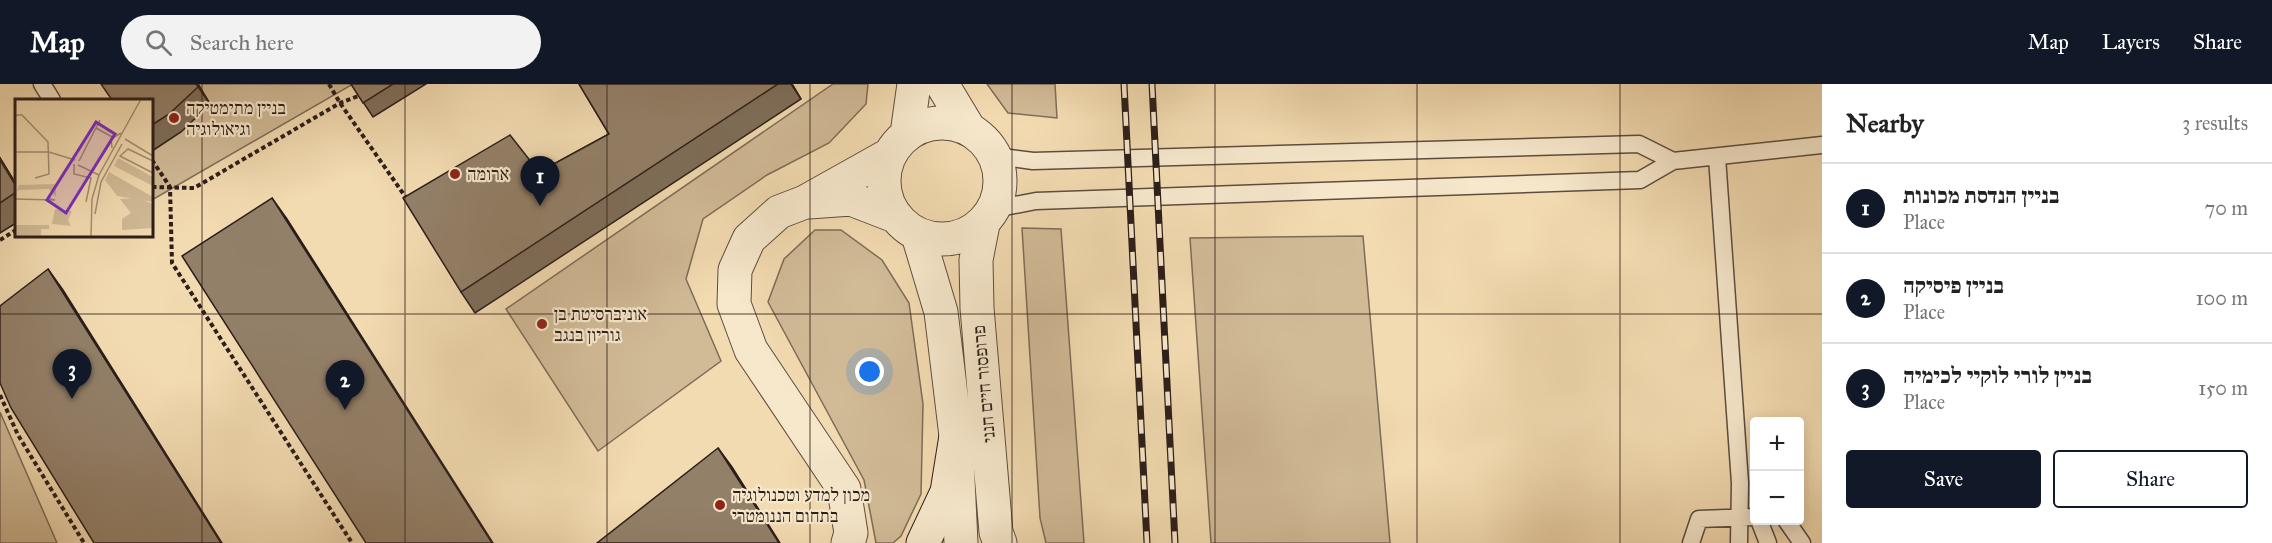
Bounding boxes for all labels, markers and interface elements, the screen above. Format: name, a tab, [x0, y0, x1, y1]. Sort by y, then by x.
search box	[121, 15, 541, 69]
text: Map	[30, 25, 85, 60]
icon: search	[142, 26, 175, 59]
text: Search here	[190, 29, 294, 56]
text: Map	[2028, 29, 2069, 55]
text: Layers	[2102, 29, 2160, 55]
text: Share	[2193, 29, 2242, 55]
place label: בניין מתימטיקה וגיאולוגיה	[186, 97, 286, 140]
inset map	[15, 99, 153, 237]
text: Nearby	[1846, 107, 1924, 139]
marker: בניין מתימטיקה וגיאולוגיה	[167, 111, 181, 125]
text: 3 results	[2182, 111, 2248, 135]
pin: 1	[520, 156, 560, 206]
place label: ארומה	[467, 163, 509, 185]
marker: ארומה	[448, 167, 462, 181]
text: בניין הנדסת מכונות	[1903, 182, 2059, 209]
text: 1	[1862, 196, 1869, 220]
text: 70 m	[2205, 196, 2248, 220]
text: Place	[1903, 210, 1945, 234]
text: בניין פיסיקה	[1903, 272, 2004, 299]
text: 2	[1861, 286, 1870, 310]
text: 100 m	[2196, 286, 2248, 310]
text: Place	[1903, 300, 1945, 324]
place label: אוניברסיטת בן גוריון בנגב	[554, 303, 647, 346]
marker: אוניברסיטת בן גוריון בנגב	[535, 317, 549, 331]
street label: פרופסור חיים חנני	[968, 324, 1000, 444]
pin: 3	[52, 350, 92, 399]
your location	[855, 357, 884, 386]
pin: 2	[326, 360, 364, 410]
text: בניין לורי לוקיי לכימיה	[1903, 362, 2092, 389]
text: 3	[1862, 376, 1870, 400]
text: 150 m	[2198, 376, 2248, 400]
text: Place	[1903, 390, 1945, 414]
map controls	[1750, 417, 1804, 525]
button: +	[1750, 417, 1804, 471]
button: Save	[1846, 450, 2041, 508]
button: Share	[2053, 450, 2248, 508]
button: −	[1750, 471, 1804, 525]
place label: מכון למדע וטכנולוגיה בתחום הננומטרי	[732, 484, 870, 527]
marker: מכון למדע וטכנולוגיה בתחום הננומטרי	[713, 498, 727, 512]

